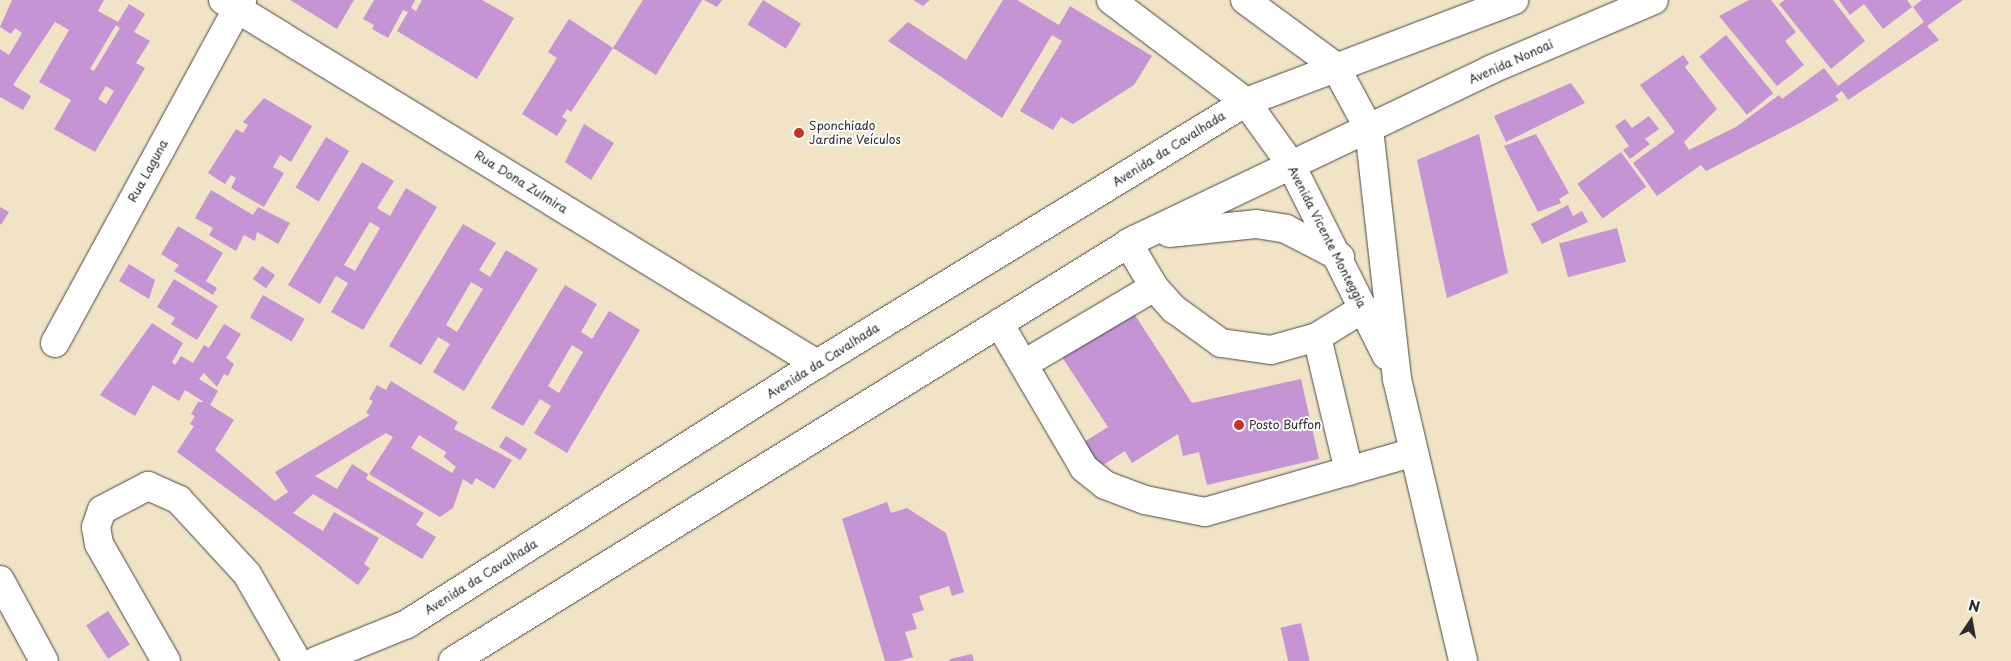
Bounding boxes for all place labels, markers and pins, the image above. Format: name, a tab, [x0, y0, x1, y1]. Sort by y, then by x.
place label: Sponchiado Jardine Veículos	[809, 119, 902, 147]
marker: Sponchiado Jardine Veículos	[793, 127, 805, 139]
place label: Posto Buffon	[1249, 418, 1322, 432]
marker: Posto Buffon	[1233, 419, 1245, 431]

